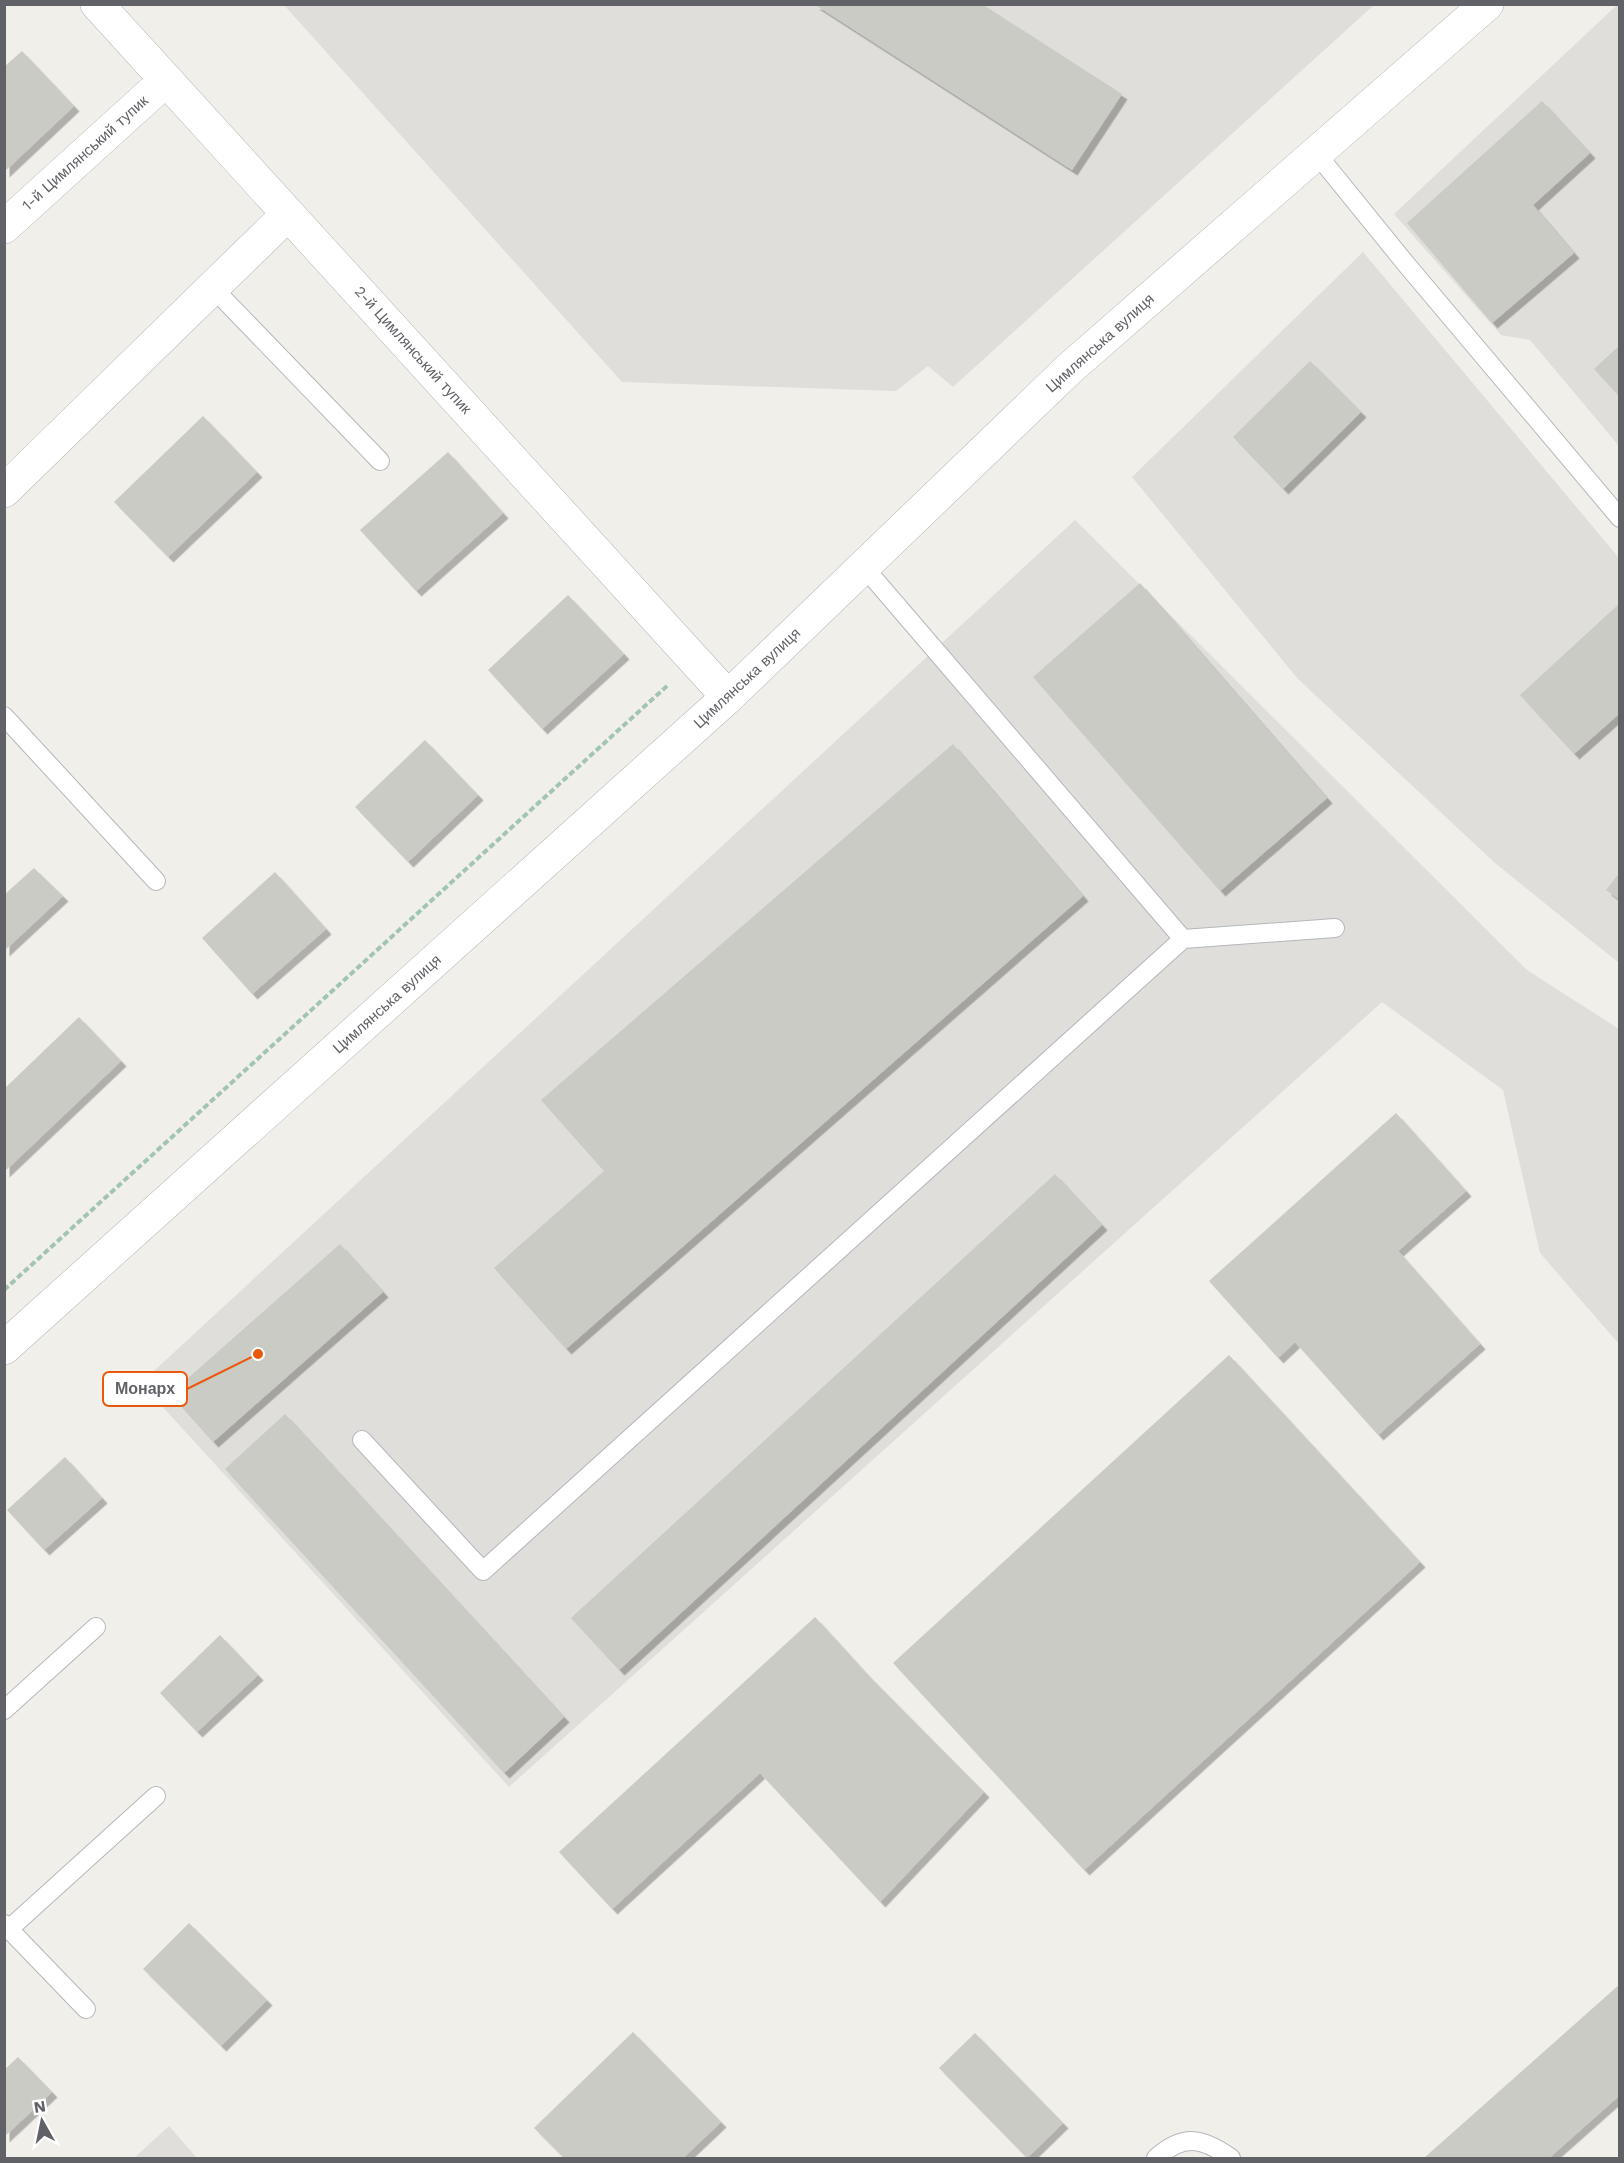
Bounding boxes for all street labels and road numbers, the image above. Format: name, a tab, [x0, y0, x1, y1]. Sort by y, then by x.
street label: 1-й Цимлянський тупик	[18, 91, 152, 214]
street label: 2-й Цимлянський тупик	[351, 282, 475, 418]
street label: Цимлянська вулиця	[1042, 290, 1158, 396]
street label: Цимлянська вулиця	[690, 624, 804, 732]
street label: Цимлянська вулиця	[329, 951, 445, 1057]

